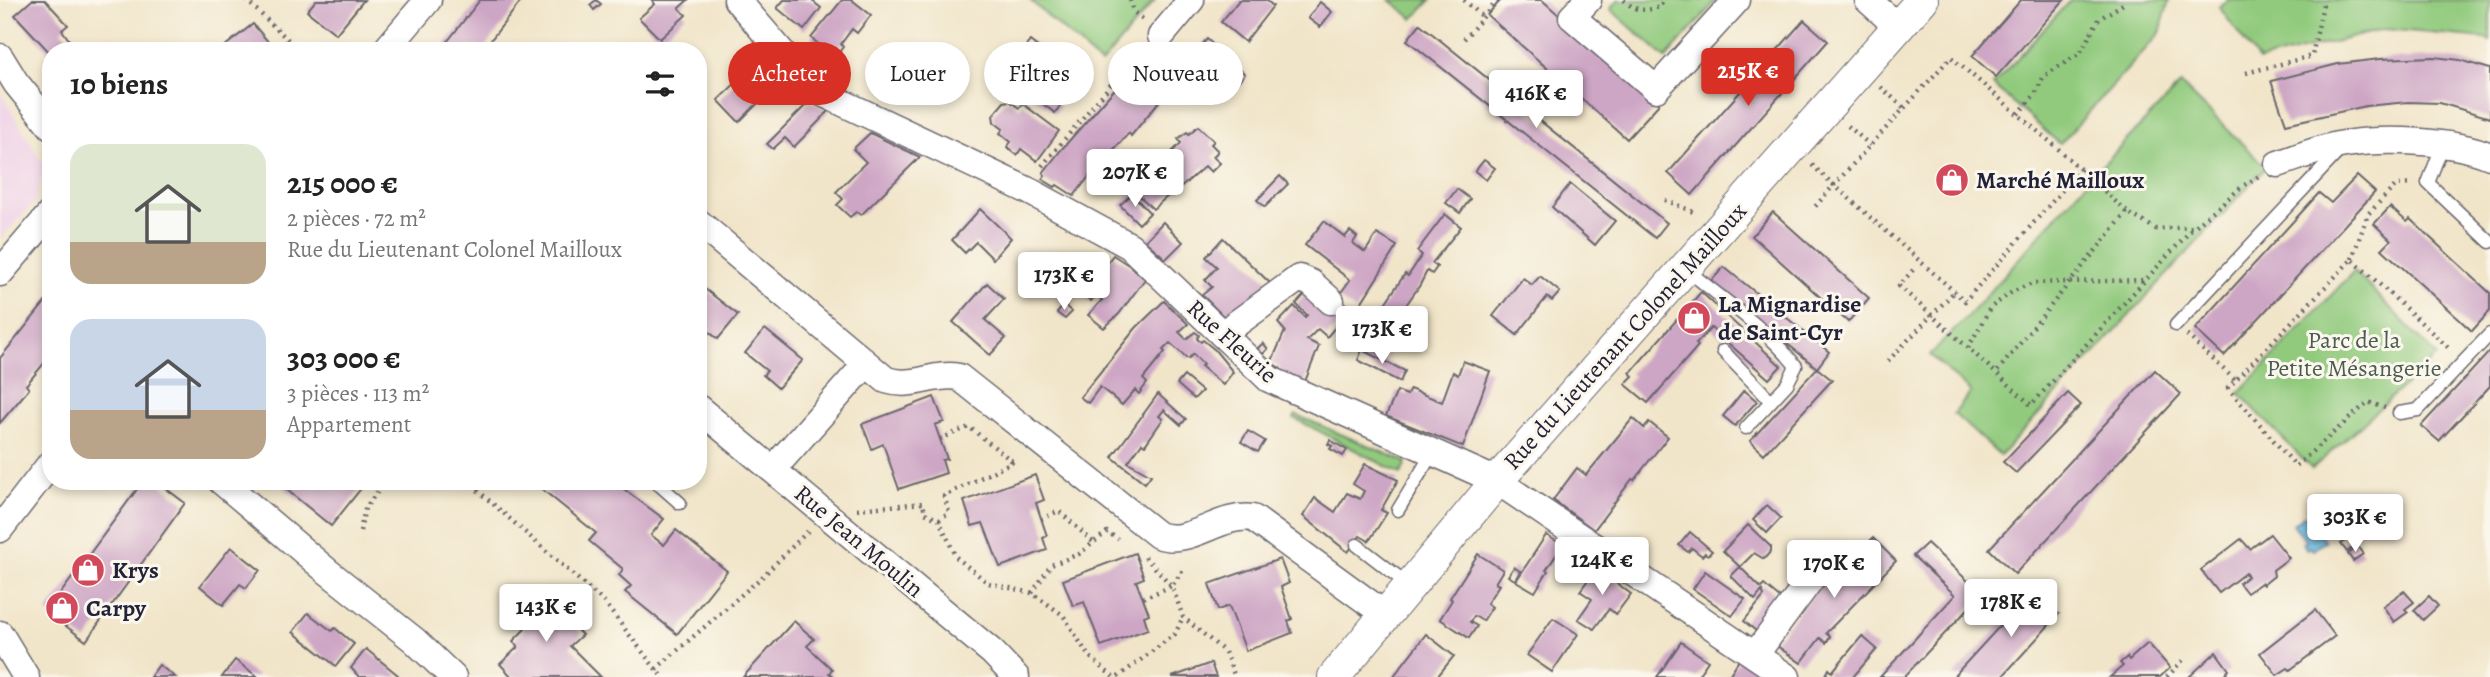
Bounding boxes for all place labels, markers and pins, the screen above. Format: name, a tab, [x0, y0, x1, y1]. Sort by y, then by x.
pin: 215K €	[1691, 48, 1805, 108]
pin: 416K €	[1479, 71, 1593, 130]
pin: 207K €	[1078, 150, 1192, 209]
shop icon: Marché Mailloux	[1933, 161, 1971, 199]
place label: Marché Mailloux	[1976, 164, 2144, 196]
pin: 173K €	[1007, 252, 1121, 312]
place label: La Mignardise de Saint-Cyr	[1718, 288, 1861, 348]
shop icon: La Mignardise de Saint-Cyr	[1675, 299, 1713, 337]
pin: 173K €	[1325, 306, 1439, 366]
pin: 303K €	[2298, 494, 2412, 554]
pin: 124K €	[1545, 538, 1659, 597]
pin: 170K €	[1777, 540, 1891, 600]
shop icon: Krys	[69, 551, 107, 589]
place label: Krys	[112, 554, 159, 586]
pin: 178K €	[1954, 580, 2068, 639]
pin: 143K €	[489, 584, 603, 644]
shop icon: Carpy	[43, 589, 81, 627]
place label: Carpy	[86, 592, 147, 624]

